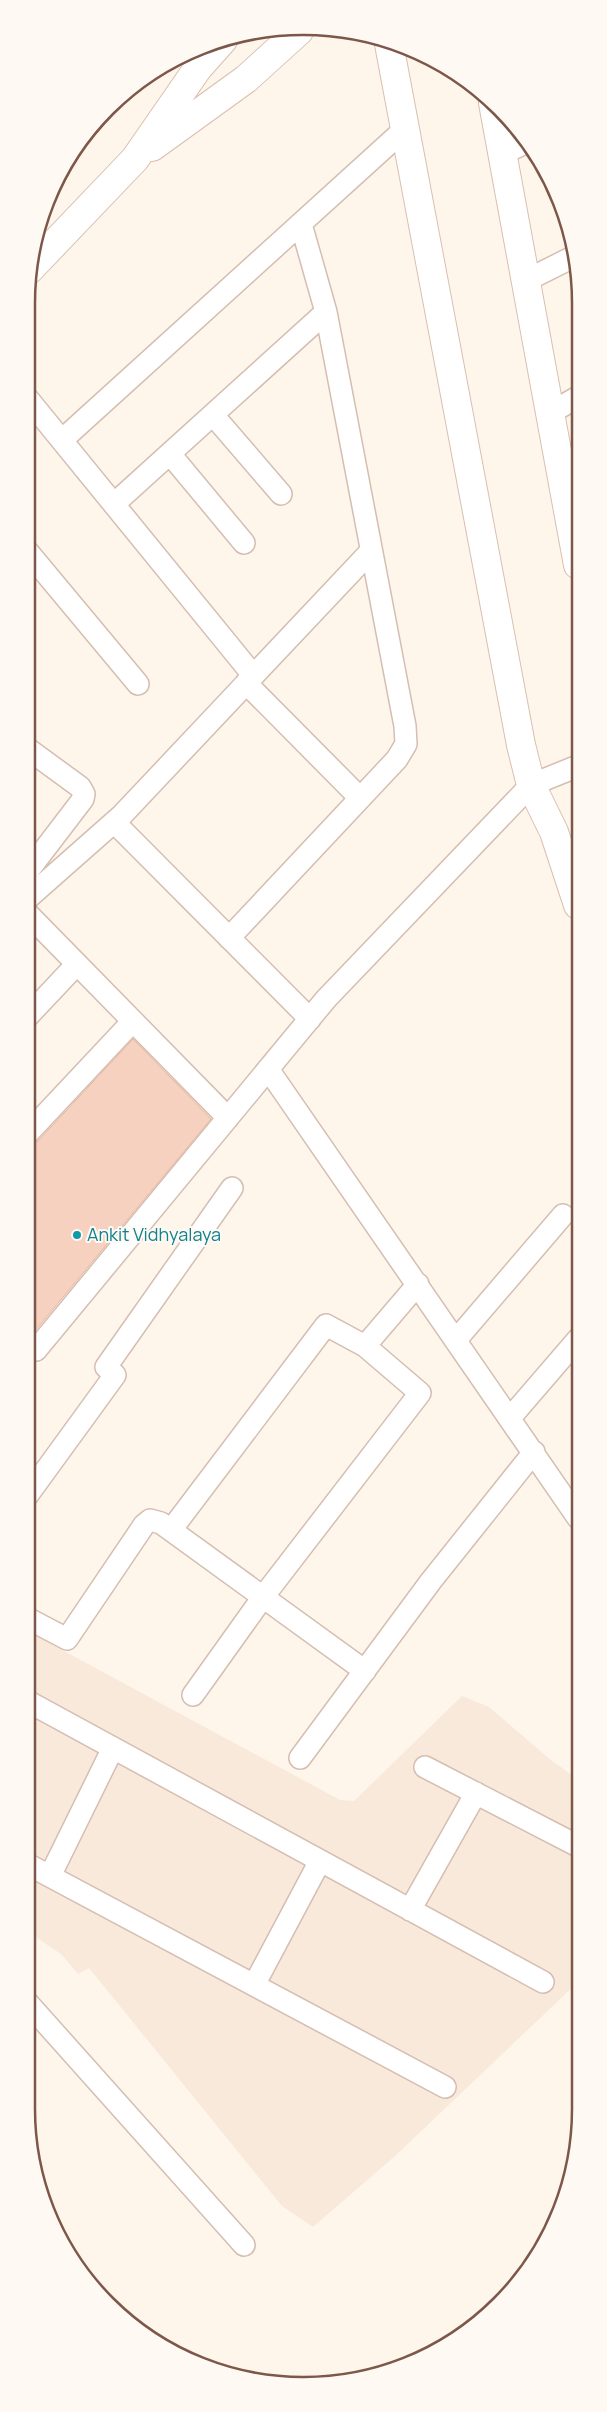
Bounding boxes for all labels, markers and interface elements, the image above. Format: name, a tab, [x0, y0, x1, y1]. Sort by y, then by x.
place label: Ankit Vidhyalaya	[87, 1222, 221, 1246]
marker: Ankit Vidhyalaya	[71, 1229, 83, 1241]

